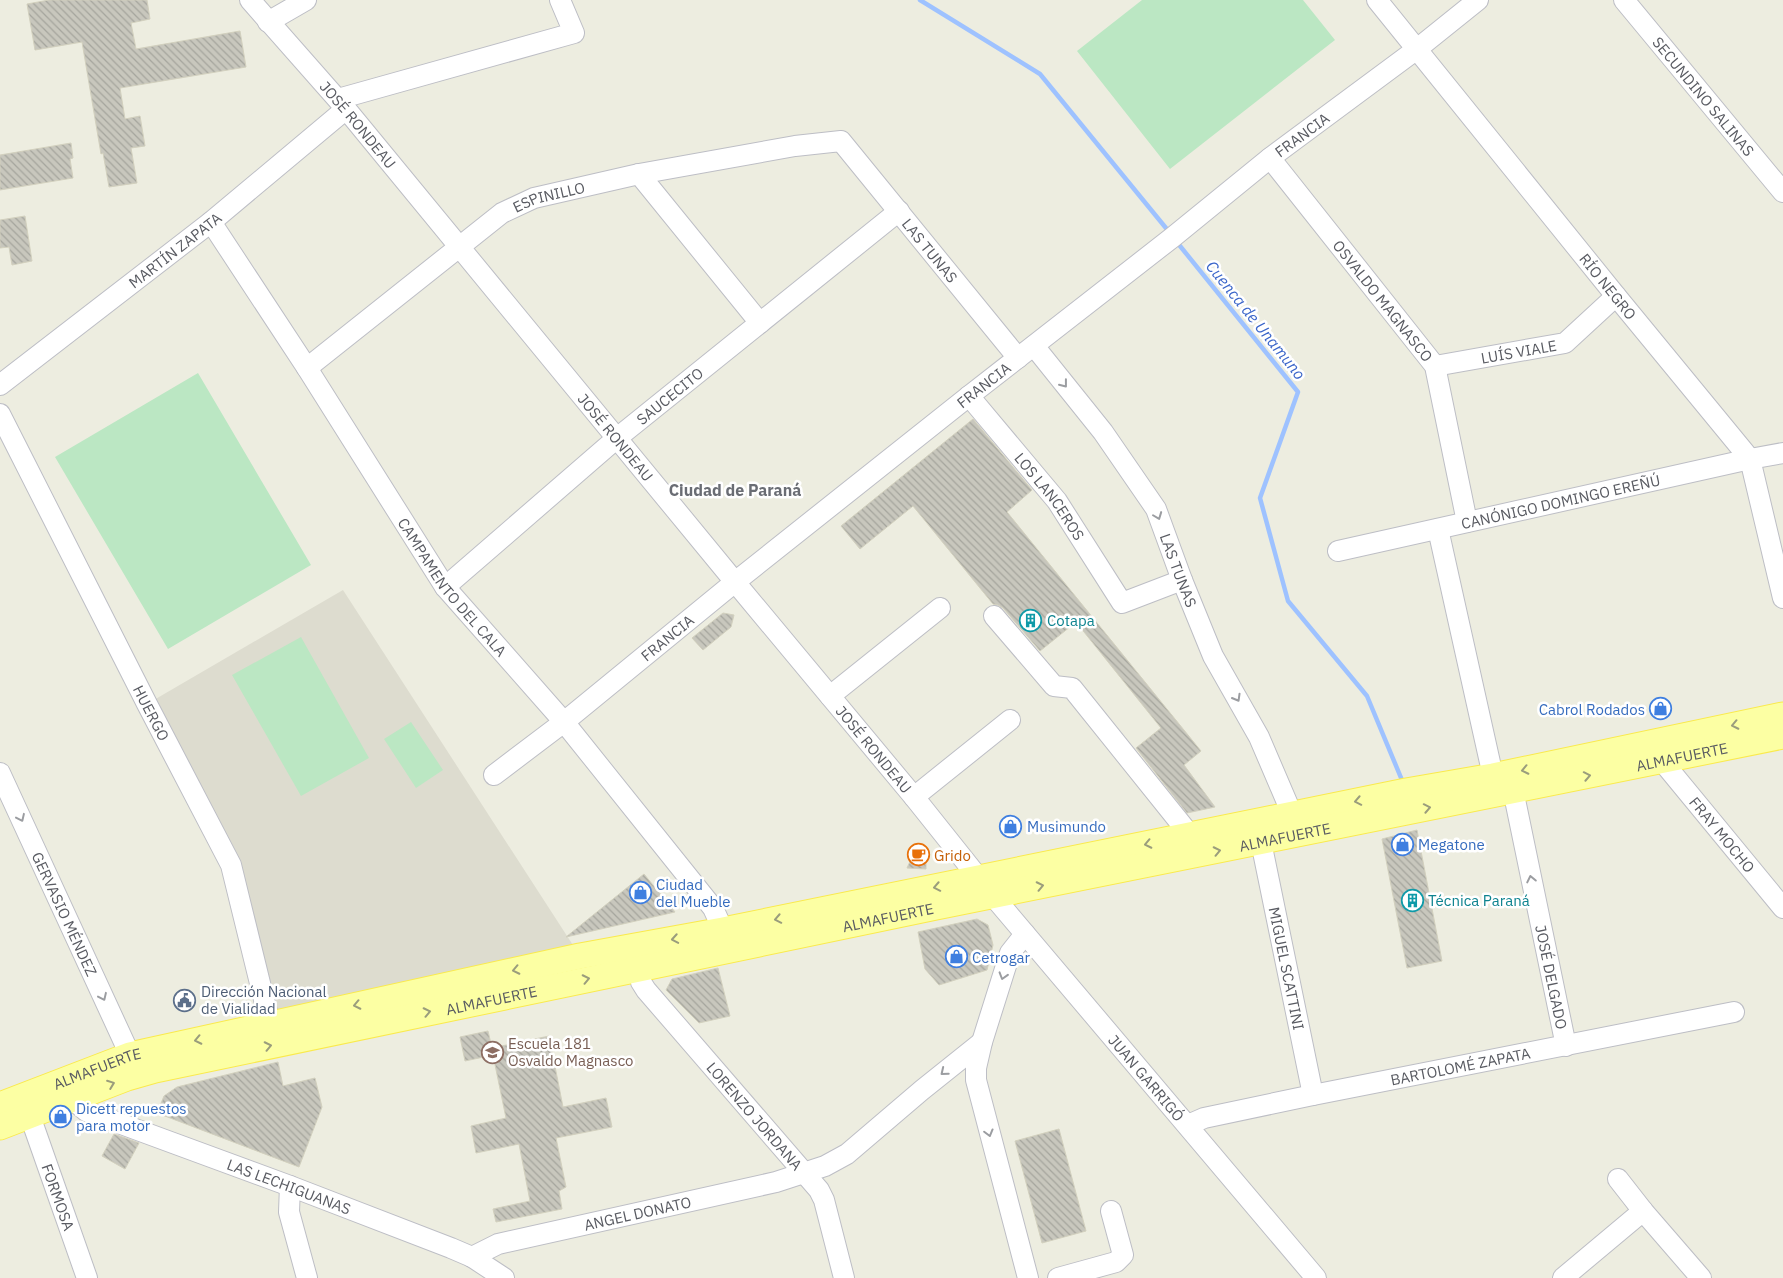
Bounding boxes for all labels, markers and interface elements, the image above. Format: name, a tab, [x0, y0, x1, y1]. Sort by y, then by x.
street label: SECUNDINO SALINAS	[1649, 33, 1759, 160]
street label: JOSÉ RONDEAU	[316, 77, 400, 172]
street label: FRANCIA	[1271, 108, 1333, 161]
street label: ESPINILLO	[509, 177, 587, 216]
street label: MARTÍN ZAPATA	[125, 208, 225, 292]
street label: LAS TUNAS	[898, 214, 962, 286]
street label: OSVALDO MAGNASCO	[1329, 236, 1437, 365]
street label: RÍO NEGRO	[1576, 249, 1641, 323]
water label: Cuenca de Unamuno	[1202, 257, 1310, 384]
street label: LUÍS VIALE	[1479, 335, 1558, 367]
street label: FRANCIA	[953, 358, 1014, 412]
street label: SAUCECITO	[632, 363, 707, 428]
one-way arrow	[1059, 378, 1067, 387]
street label: JOSÉ RONDEAU	[574, 389, 658, 485]
street label: LOS LANCEROS	[1011, 449, 1089, 544]
street label: CANÓNIGO DOMINGO EREÑÚ	[1459, 470, 1662, 533]
district label: Ciudad de Paraná	[669, 480, 801, 500]
one-way arrow	[1152, 511, 1162, 520]
street label: CAMPAMENTO DEL CALA	[394, 514, 511, 660]
street label: LAS TUNAS	[1156, 531, 1202, 610]
building icon: Cotapa	[1019, 608, 1043, 632]
street label: FRANCIA	[637, 610, 698, 665]
place label: Cotapa	[1047, 611, 1095, 630]
street label: HUERGO	[129, 682, 174, 744]
one-way arrow	[1231, 693, 1241, 702]
shop icon: Cabrol Rodados	[1649, 697, 1673, 721]
place label: Cabrol Rodados	[1539, 700, 1645, 719]
street label: JOSÉ RONDEAU	[832, 701, 916, 797]
one-way arrow	[1731, 720, 1740, 730]
street label: ALMAFUERTE	[1634, 738, 1729, 775]
one-way arrow	[1520, 764, 1529, 774]
one-way arrow	[1582, 771, 1591, 781]
street label: FRAY MOCHO	[1686, 793, 1759, 876]
one-way arrow	[1354, 795, 1363, 805]
one-way arrow	[1423, 803, 1432, 813]
one-way arrow	[14, 812, 24, 821]
shop icon: Musimundo	[999, 814, 1023, 838]
place label: Musimundo	[1027, 817, 1106, 836]
street label: ALMAFUERTE	[1237, 818, 1332, 855]
shop icon: Megatone	[1390, 832, 1414, 856]
place label: Megatone	[1418, 835, 1485, 854]
one-way arrow	[1143, 838, 1152, 848]
cafe icon: Grido	[906, 843, 930, 867]
place label: Grido	[934, 846, 971, 865]
one-way arrow	[1212, 846, 1221, 856]
street label: GERVASIO MÉNDEZ	[28, 849, 102, 979]
one-way arrow	[1527, 874, 1537, 883]
place label: Ciudad del Mueble	[656, 875, 731, 911]
shop icon: Ciudad del Mueble	[628, 881, 652, 905]
one-way arrow	[933, 881, 942, 891]
one-way arrow	[1036, 882, 1045, 892]
building icon: Técnica Paraná	[1400, 888, 1424, 912]
place label: Técnica Paraná	[1428, 891, 1530, 910]
street label: ALMAFUERTE	[841, 898, 935, 936]
street label: MIGUEL SCATTINI	[1265, 905, 1309, 1032]
one-way arrow	[773, 913, 782, 924]
street label: JOSÉ DELGADO	[1532, 923, 1572, 1031]
one-way arrow	[671, 933, 680, 943]
shop icon: Cetrogar	[944, 945, 968, 969]
place label: Cetrogar	[972, 948, 1031, 967]
one-way arrow	[511, 964, 520, 975]
one-way arrow	[998, 972, 1008, 980]
one-way arrow	[582, 974, 591, 985]
street label: ALMAFUERTE	[444, 981, 539, 1019]
place label: Dirección Nacional de Vialidad	[201, 982, 327, 1018]
public building icon: Dirección Nacional de Vialidad	[173, 988, 197, 1012]
one-way arrow	[97, 992, 108, 1001]
one-way arrow	[352, 999, 361, 1010]
one-way arrow	[423, 1008, 432, 1018]
street label: JUAN GARRIGÓ	[1105, 1030, 1189, 1125]
one-way arrow	[194, 1034, 203, 1044]
place label: Escuela 181 Osvaldo Magnasco	[508, 1034, 634, 1070]
school or university icon: Escuela 181 Osvaldo Magnasco	[480, 1040, 504, 1064]
one-way arrow	[264, 1041, 273, 1052]
street label: ALMAFUERTE	[50, 1043, 143, 1093]
street label: BARTOLOMÉ ZAPATA	[1389, 1043, 1532, 1089]
street label: LORENZO JORDANA	[703, 1058, 807, 1174]
one-way arrow	[941, 1066, 950, 1074]
one-way arrow	[106, 1080, 114, 1090]
place label: Dicett repuestos para motor	[76, 1099, 187, 1135]
shop icon: Dicett repuestos para motor	[48, 1105, 72, 1129]
one-way arrow	[984, 1129, 994, 1137]
street label: LAS LECHIGUANAS	[225, 1154, 354, 1218]
street label: FORMOSA	[38, 1161, 79, 1233]
street label: ANGEL DONATO	[582, 1192, 693, 1234]

